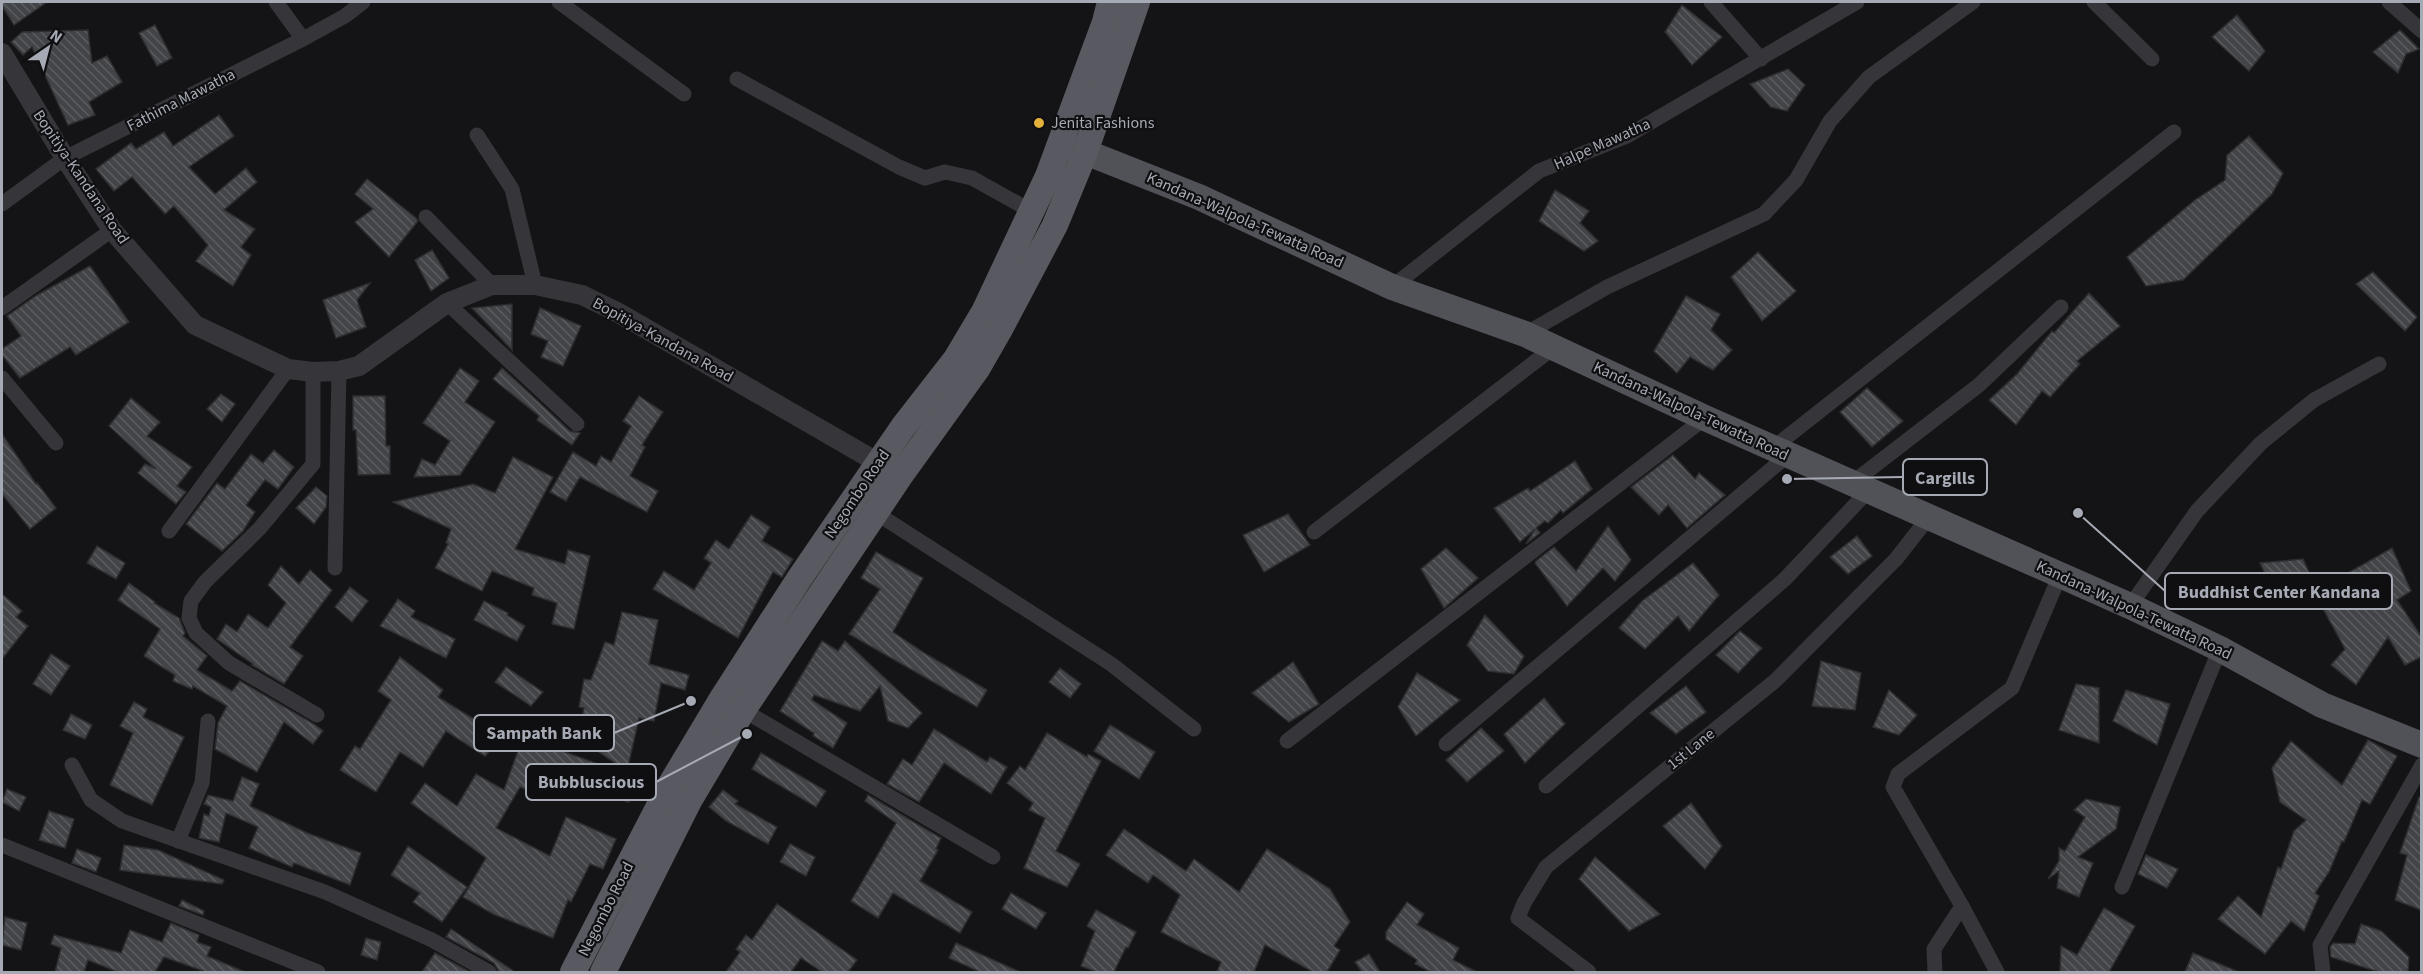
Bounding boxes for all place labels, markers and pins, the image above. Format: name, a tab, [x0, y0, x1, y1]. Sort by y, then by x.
place label: Jenita Fashions	[1051, 112, 1155, 134]
marker: Jenita Fashions	[1032, 116, 1046, 130]
callout: Cargills	[1903, 459, 1987, 495]
callout: Buddhist Center Kandana	[2165, 573, 2392, 609]
callout: Sampath Bank	[474, 715, 614, 751]
callout: Bubbluscious	[526, 764, 656, 800]

